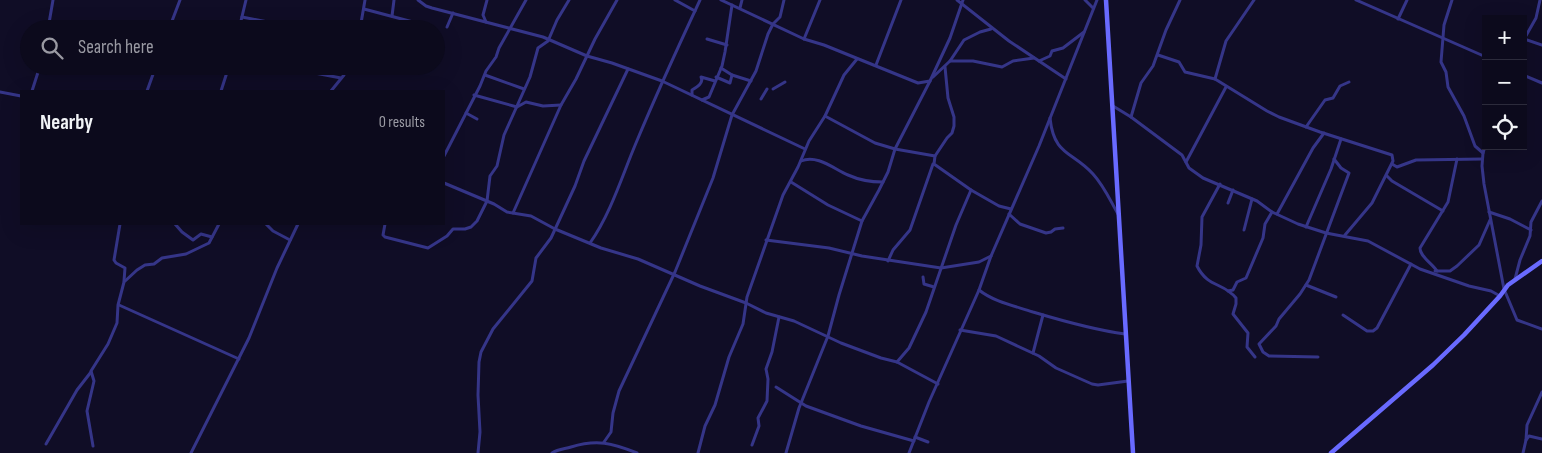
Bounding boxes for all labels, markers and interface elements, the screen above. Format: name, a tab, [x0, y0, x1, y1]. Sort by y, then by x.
map controls	[1482, 15, 1527, 150]
button: +	[1482, 15, 1527, 60]
search box	[20, 20, 445, 75]
icon: search	[38, 34, 66, 62]
text: Search here	[78, 36, 154, 59]
button: −	[1482, 60, 1527, 105]
button: locate	[1482, 105, 1527, 150]
text: Nearby	[40, 110, 93, 135]
text: 0 results	[379, 113, 425, 132]

